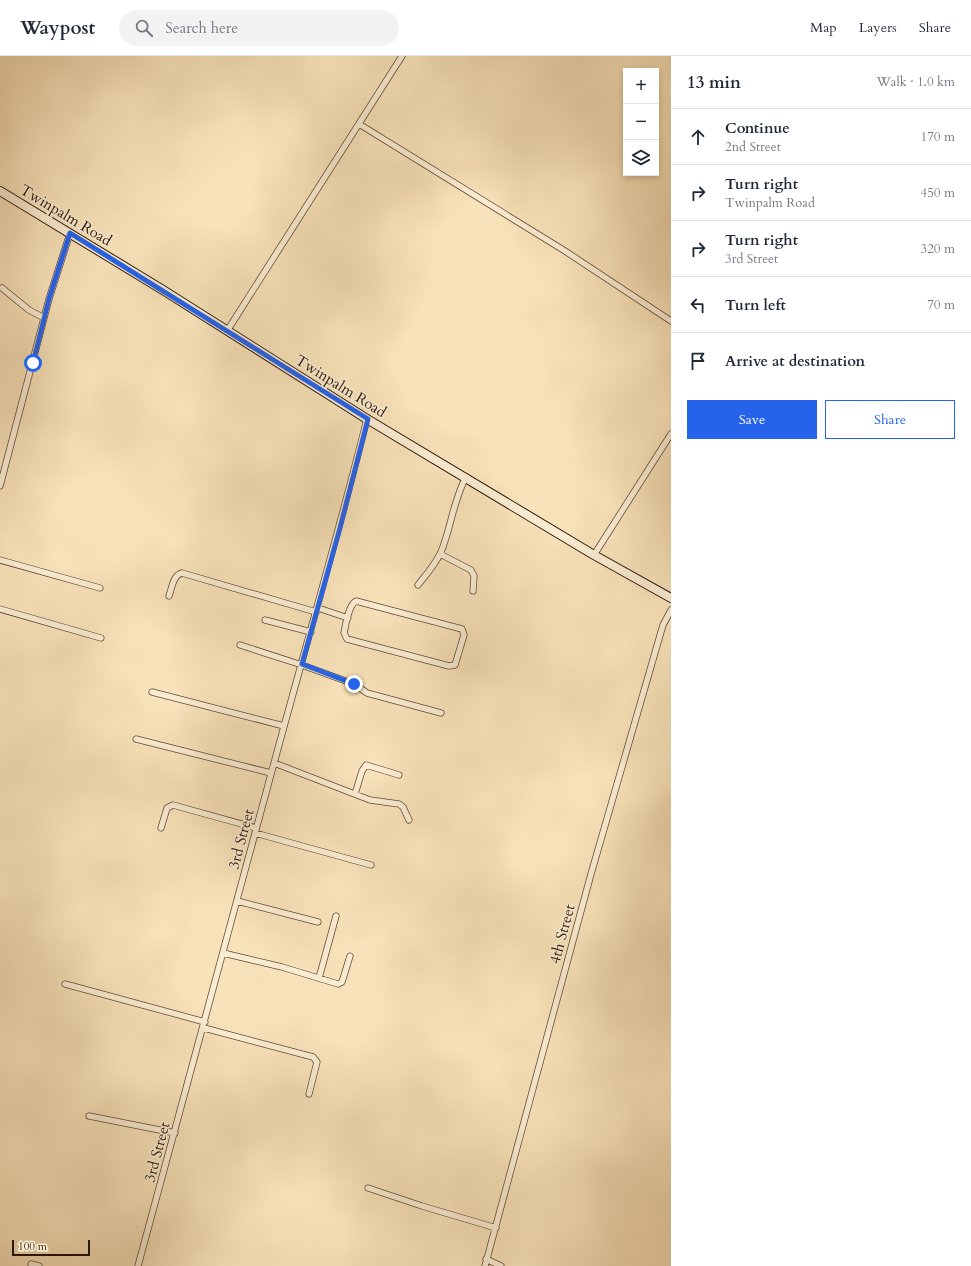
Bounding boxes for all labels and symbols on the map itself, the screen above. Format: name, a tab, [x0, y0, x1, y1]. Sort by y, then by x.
street label: Twinpalm Road	[16, 180, 116, 250]
street label: Twinpalm Road	[292, 350, 390, 422]
route start	[24, 354, 42, 372]
route end	[345, 675, 363, 693]
street label: 3rd Street	[223, 807, 259, 871]
street label: 4th Street	[544, 902, 580, 966]
street label: 3rd Street	[139, 1120, 175, 1184]
scale bar	[12, 1238, 90, 1257]

